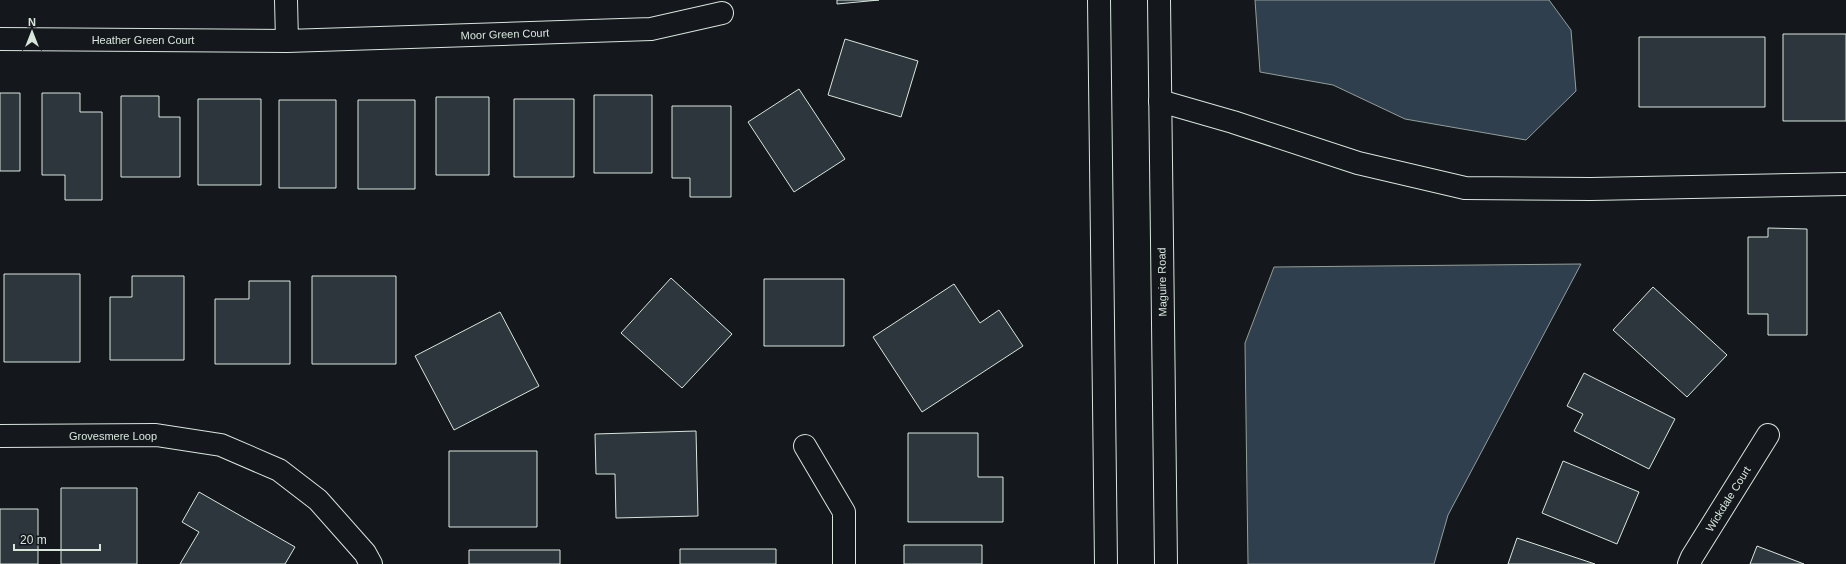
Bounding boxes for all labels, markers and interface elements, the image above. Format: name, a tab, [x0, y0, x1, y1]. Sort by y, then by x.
north arrow	[12, 12, 52, 52]
text: N	[28, 16, 36, 28]
street label: Moor Green Court	[460, 26, 550, 42]
street label: Heather Green Court	[92, 34, 194, 46]
street label: Maguire Road	[1155, 247, 1169, 317]
street label: Grovesmere Loop	[69, 430, 157, 442]
street label: Wickdale Court	[1703, 464, 1753, 534]
scale bar	[14, 526, 100, 552]
text: 20 m	[20, 533, 47, 547]

